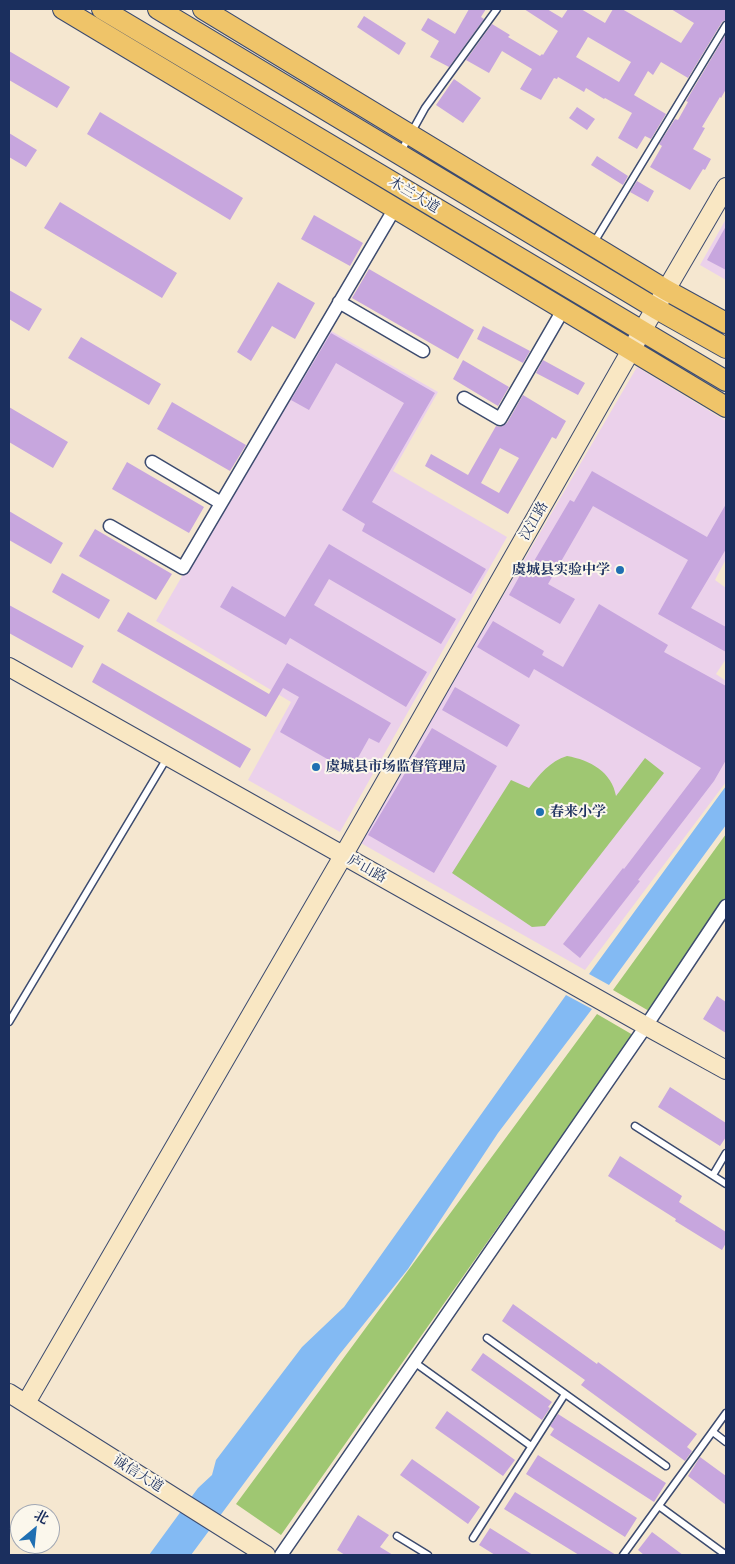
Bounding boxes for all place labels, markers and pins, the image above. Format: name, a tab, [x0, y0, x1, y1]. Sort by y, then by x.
place label: 虞城县实验中学	[512, 562, 610, 578]
marker: 虞城县实验中学	[614, 564, 626, 576]
place label: 虞城县市场监督管理局	[326, 759, 466, 775]
marker: 虞城县市场监督管理局	[310, 761, 322, 773]
place label: 春来小学	[550, 804, 606, 820]
marker: 春来小学	[534, 806, 546, 818]

